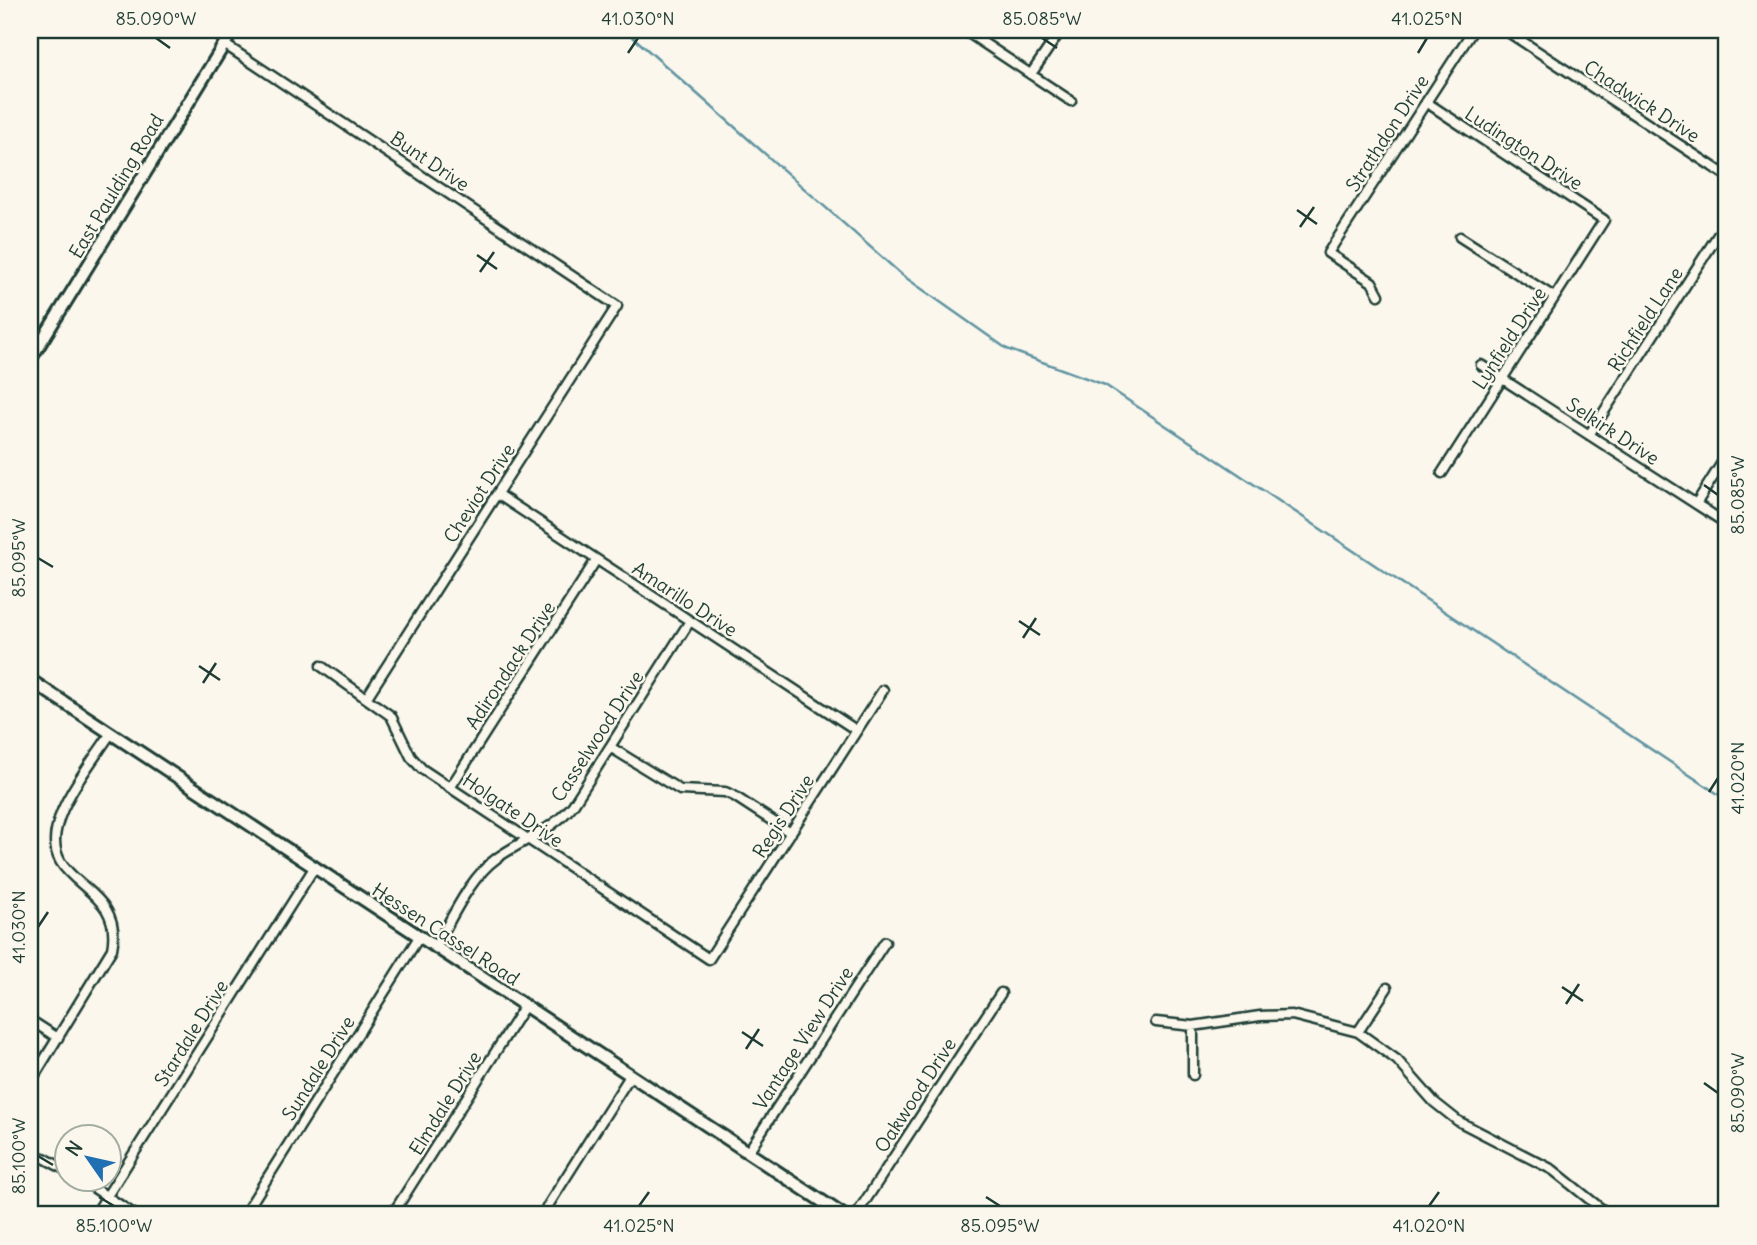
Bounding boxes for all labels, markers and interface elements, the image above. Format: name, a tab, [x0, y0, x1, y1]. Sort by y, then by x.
text: 85.090°W	[116, 7, 196, 30]
text: 41.030°N	[601, 7, 675, 30]
text: 85.085°W	[1002, 7, 1082, 30]
text: 41.025°N	[1391, 7, 1463, 30]
street label: Chadwick Drive	[1580, 55, 1704, 147]
street label: Strathdon Drive	[1340, 70, 1434, 196]
street label: Ludington Drive	[1461, 101, 1587, 195]
street label: East Paulding Road	[63, 109, 169, 263]
street label: Bunt Drive	[386, 126, 474, 196]
street label: Richfield Lane	[1602, 262, 1688, 376]
street label: Lynfield Drive	[1467, 282, 1551, 394]
street label: Selkirk Drive	[1562, 392, 1664, 470]
street label: Cheviot Drive	[438, 439, 520, 547]
text: 85.085°W	[1726, 455, 1749, 535]
text: 85.095°W	[7, 518, 30, 598]
street label: Amarillo Drive	[628, 556, 742, 642]
street label: Adirondack Drive	[460, 597, 560, 733]
street label: Casselwood Drive	[546, 666, 648, 806]
text: 41.020°N	[1726, 741, 1749, 815]
street label: Holgate Drive	[458, 768, 568, 852]
street label: Regis Drive	[747, 770, 819, 862]
street label: Hessen Cassel Road	[368, 877, 524, 991]
text: 41.030°N	[7, 890, 30, 964]
street label: Vantage View Drive	[748, 962, 858, 1114]
street label: Stardale Drive	[149, 975, 233, 1091]
street label: Sundale Drive	[276, 1011, 360, 1125]
street label: Oakwood Drive	[869, 1033, 961, 1157]
street label: Elmdale Drive	[404, 1047, 486, 1159]
text: 85.090°W	[1726, 1053, 1749, 1133]
text: 85.100°W	[7, 1118, 30, 1194]
north arrow	[52, 1122, 122, 1192]
text: N	[60, 1136, 88, 1161]
text: 85.100°W	[76, 1214, 152, 1237]
text: 41.025°N	[603, 1214, 675, 1237]
text: 85.095°W	[960, 1214, 1040, 1237]
text: 41.020°N	[1392, 1214, 1466, 1237]

